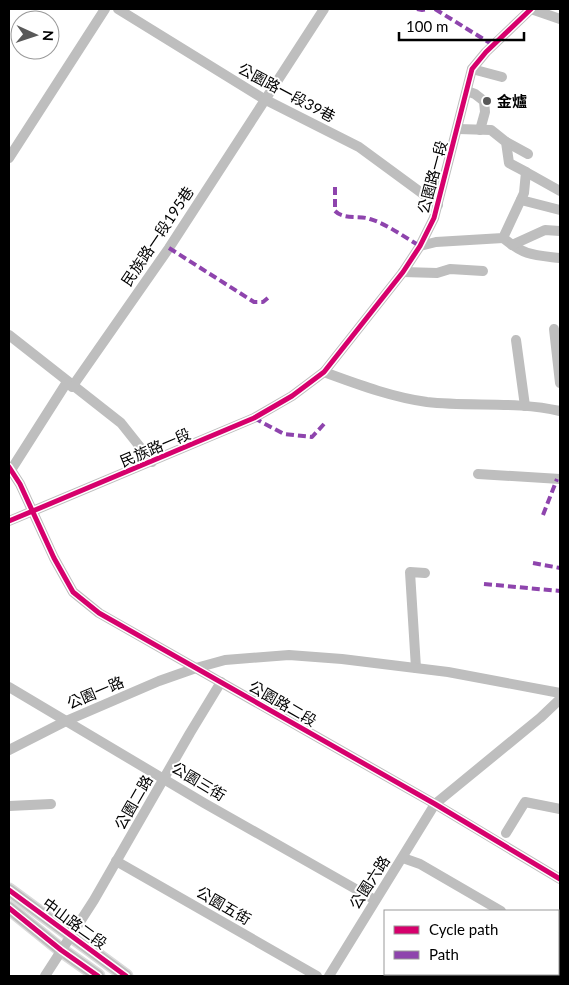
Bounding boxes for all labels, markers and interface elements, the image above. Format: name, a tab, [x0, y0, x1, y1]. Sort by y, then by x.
north arrow	[10, 10, 60, 60]
scale bar	[399, 10, 524, 42]
text: 100 m	[406, 17, 448, 35]
text: N	[40, 30, 57, 42]
street label: 公園路一段39巷	[235, 59, 339, 125]
place label: 金爐	[497, 92, 527, 110]
marker: 金爐	[481, 95, 493, 107]
street label: 公園路一段	[414, 138, 450, 216]
street label: 民族路一段195巷	[117, 183, 197, 289]
street label: 民族路一段	[117, 424, 193, 470]
street label: 公園一路	[64, 672, 126, 712]
street label: 公園路二段	[246, 676, 320, 730]
street label: 公園三街	[169, 758, 229, 804]
street label: 公園二路	[110, 772, 156, 832]
street label: 公園六路	[345, 852, 393, 912]
street label: 公園五街	[194, 882, 254, 928]
street label: 中山路二段	[39, 894, 111, 952]
legend	[384, 910, 559, 975]
text: Cycle path	[429, 920, 498, 938]
text: Path	[429, 945, 459, 963]

